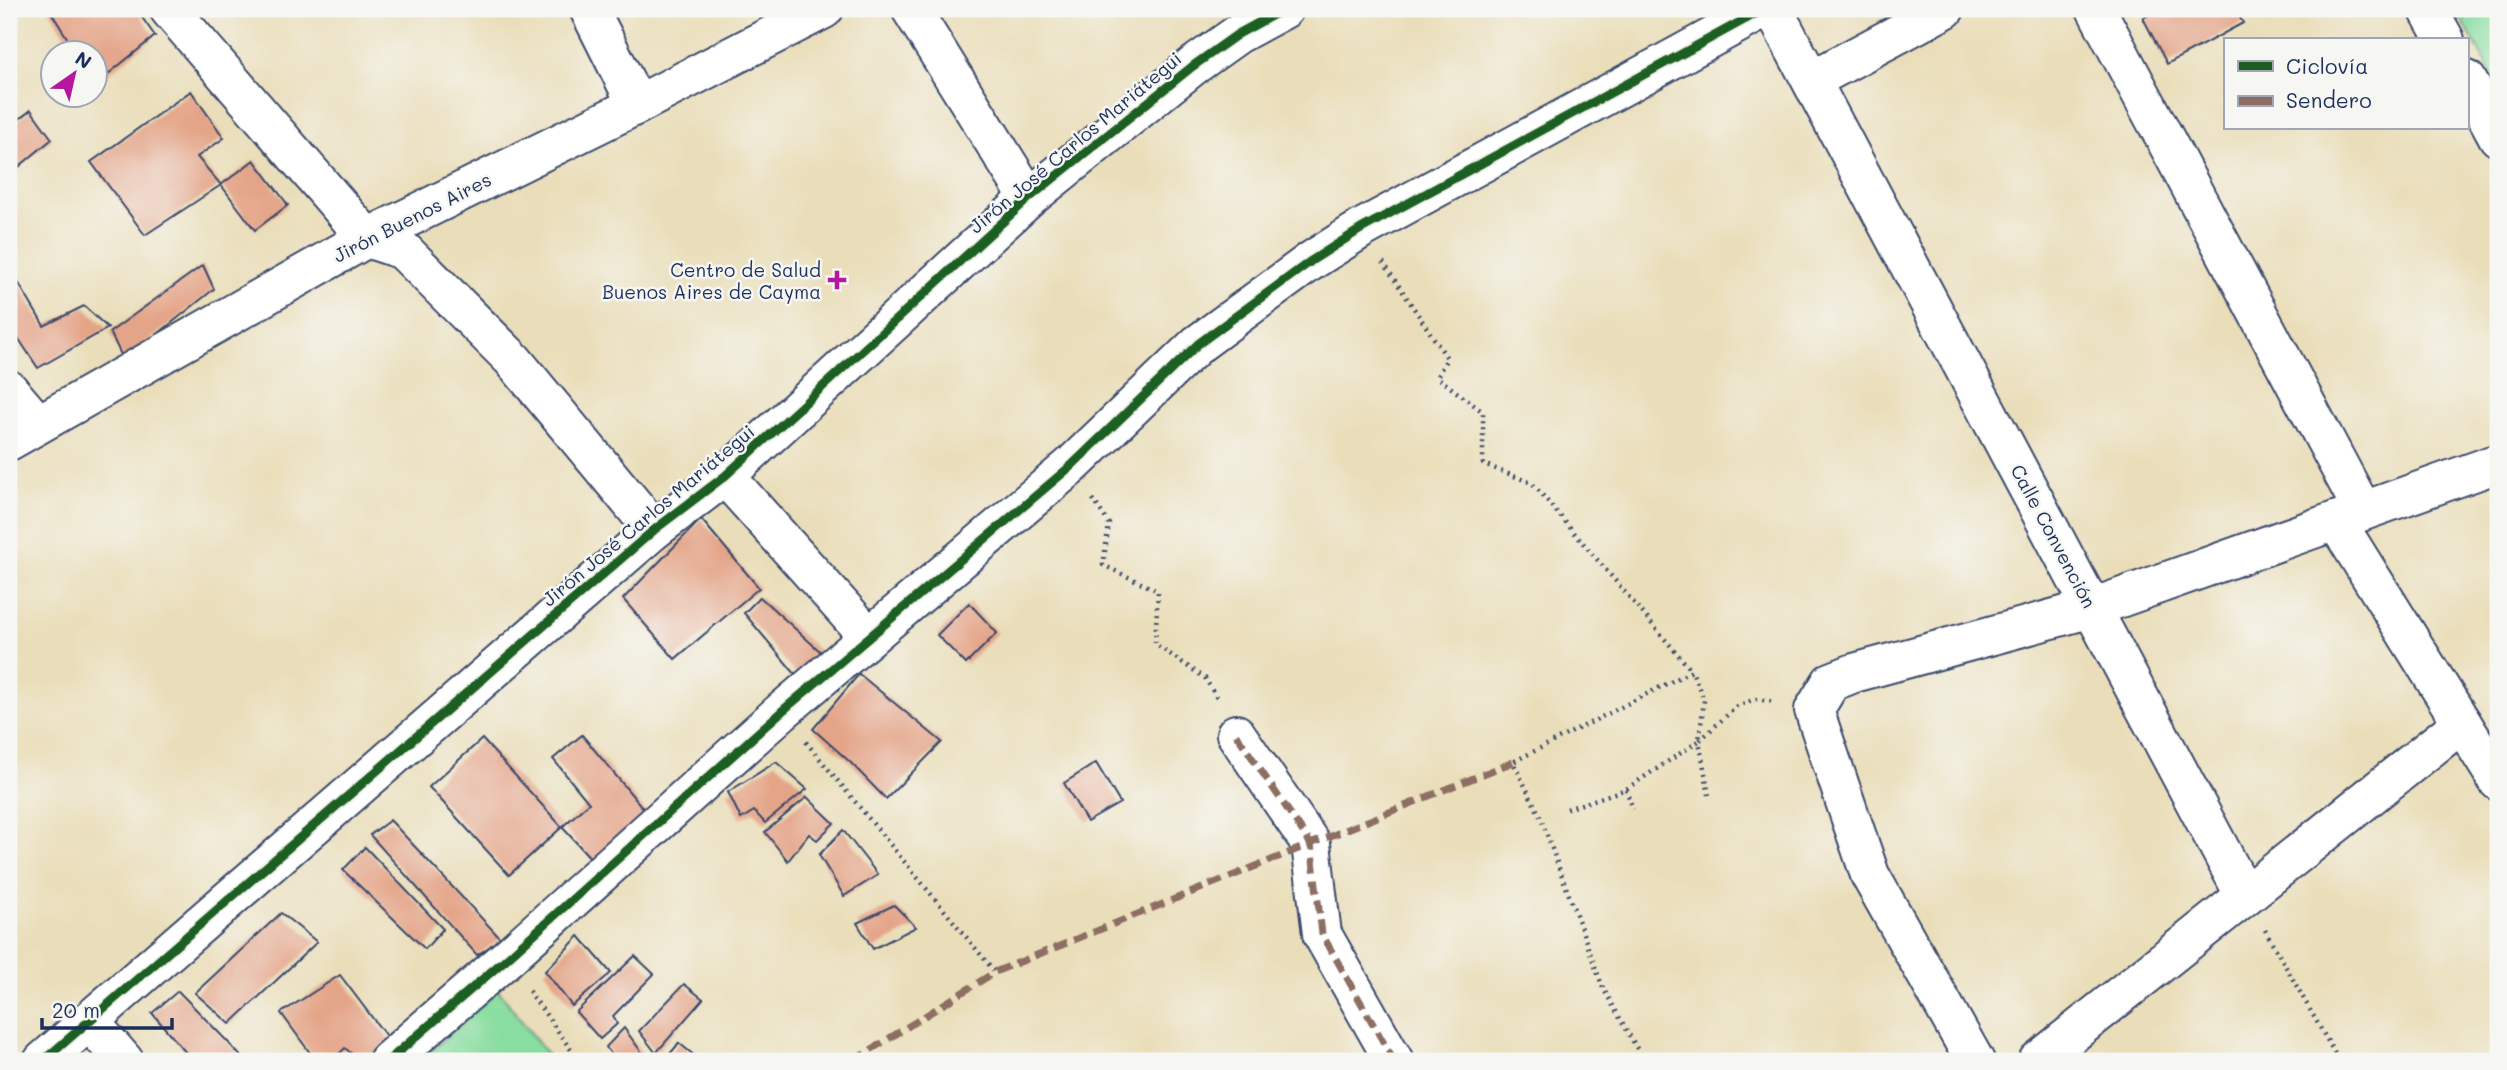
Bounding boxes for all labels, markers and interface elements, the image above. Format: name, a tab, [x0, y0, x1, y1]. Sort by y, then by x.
north arrow	[38, 38, 108, 108]
legend	[2224, 38, 2468, 130]
text: N	[71, 45, 97, 74]
street label: Jirón José Carlos Mariátegui	[963, 46, 1187, 238]
text: Ciclovía	[2286, 52, 2368, 79]
text: Sendero	[2286, 86, 2372, 113]
street label: Jirón Buenos Aires	[329, 166, 495, 268]
place label: Centro de Salud Buenos Aires de Cayma	[602, 257, 821, 304]
marker: Centro de Salud Buenos Aires de Cayma	[827, 270, 847, 290]
street label: Jirón José Carlos Mariátegui	[536, 419, 760, 611]
street label: Calle Convención	[2006, 460, 2102, 612]
scale bar	[42, 986, 172, 1030]
text: 20 m	[52, 996, 100, 1023]

